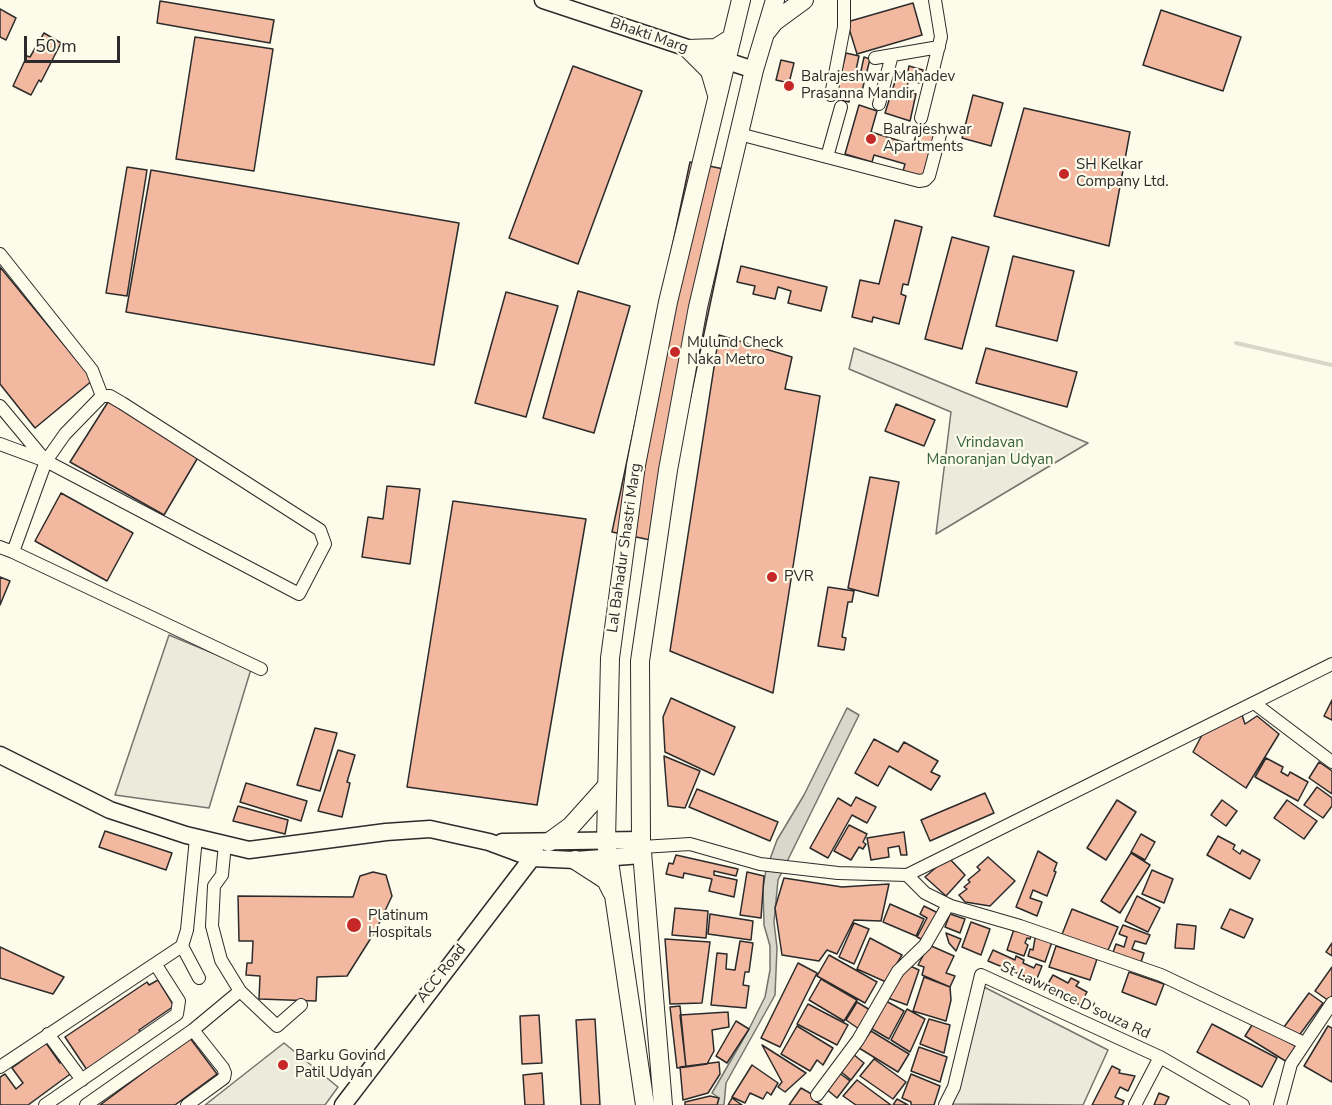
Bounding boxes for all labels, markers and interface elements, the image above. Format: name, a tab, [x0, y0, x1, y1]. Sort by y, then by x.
street label: Bhakti Marg	[608, 14, 690, 58]
scale bar	[27, 24, 123, 62]
text: 50 m	[35, 34, 77, 58]
place label: Balrajeshwar Mahadev Prasanna Mandir	[801, 68, 955, 103]
marker: Balrajeshwar Mahadev Prasanna Mandir	[782, 79, 796, 93]
place label: Balrajeshwar Apartments	[883, 121, 972, 156]
marker: Balrajeshwar Apartments	[864, 132, 878, 146]
place label: SH Kelkar Company Ltd.	[1076, 156, 1169, 191]
marker: SH Kelkar Company Ltd.	[1057, 167, 1071, 181]
place label: Mulund Check Naka Metro	[687, 334, 783, 369]
marker: Mulund Check Naka Metro	[668, 345, 682, 359]
park label: Vrindavan Manoranjan Udyan	[927, 434, 1053, 469]
street label: Lal Bahadur Shastri Marg	[604, 462, 646, 634]
place label: PVR	[784, 568, 814, 586]
marker: PVR	[765, 570, 779, 584]
place label: Platinum Hospitals	[368, 907, 432, 942]
marker: Platinum Hospitals	[345, 916, 363, 934]
street label: ACC Road	[414, 941, 470, 1007]
street label: St Lawrence D'souza Rd	[997, 958, 1153, 1044]
place label: Barku Govind Patil Udyan	[295, 1047, 386, 1082]
marker: Barku Govind Patil Udyan	[276, 1058, 290, 1072]

